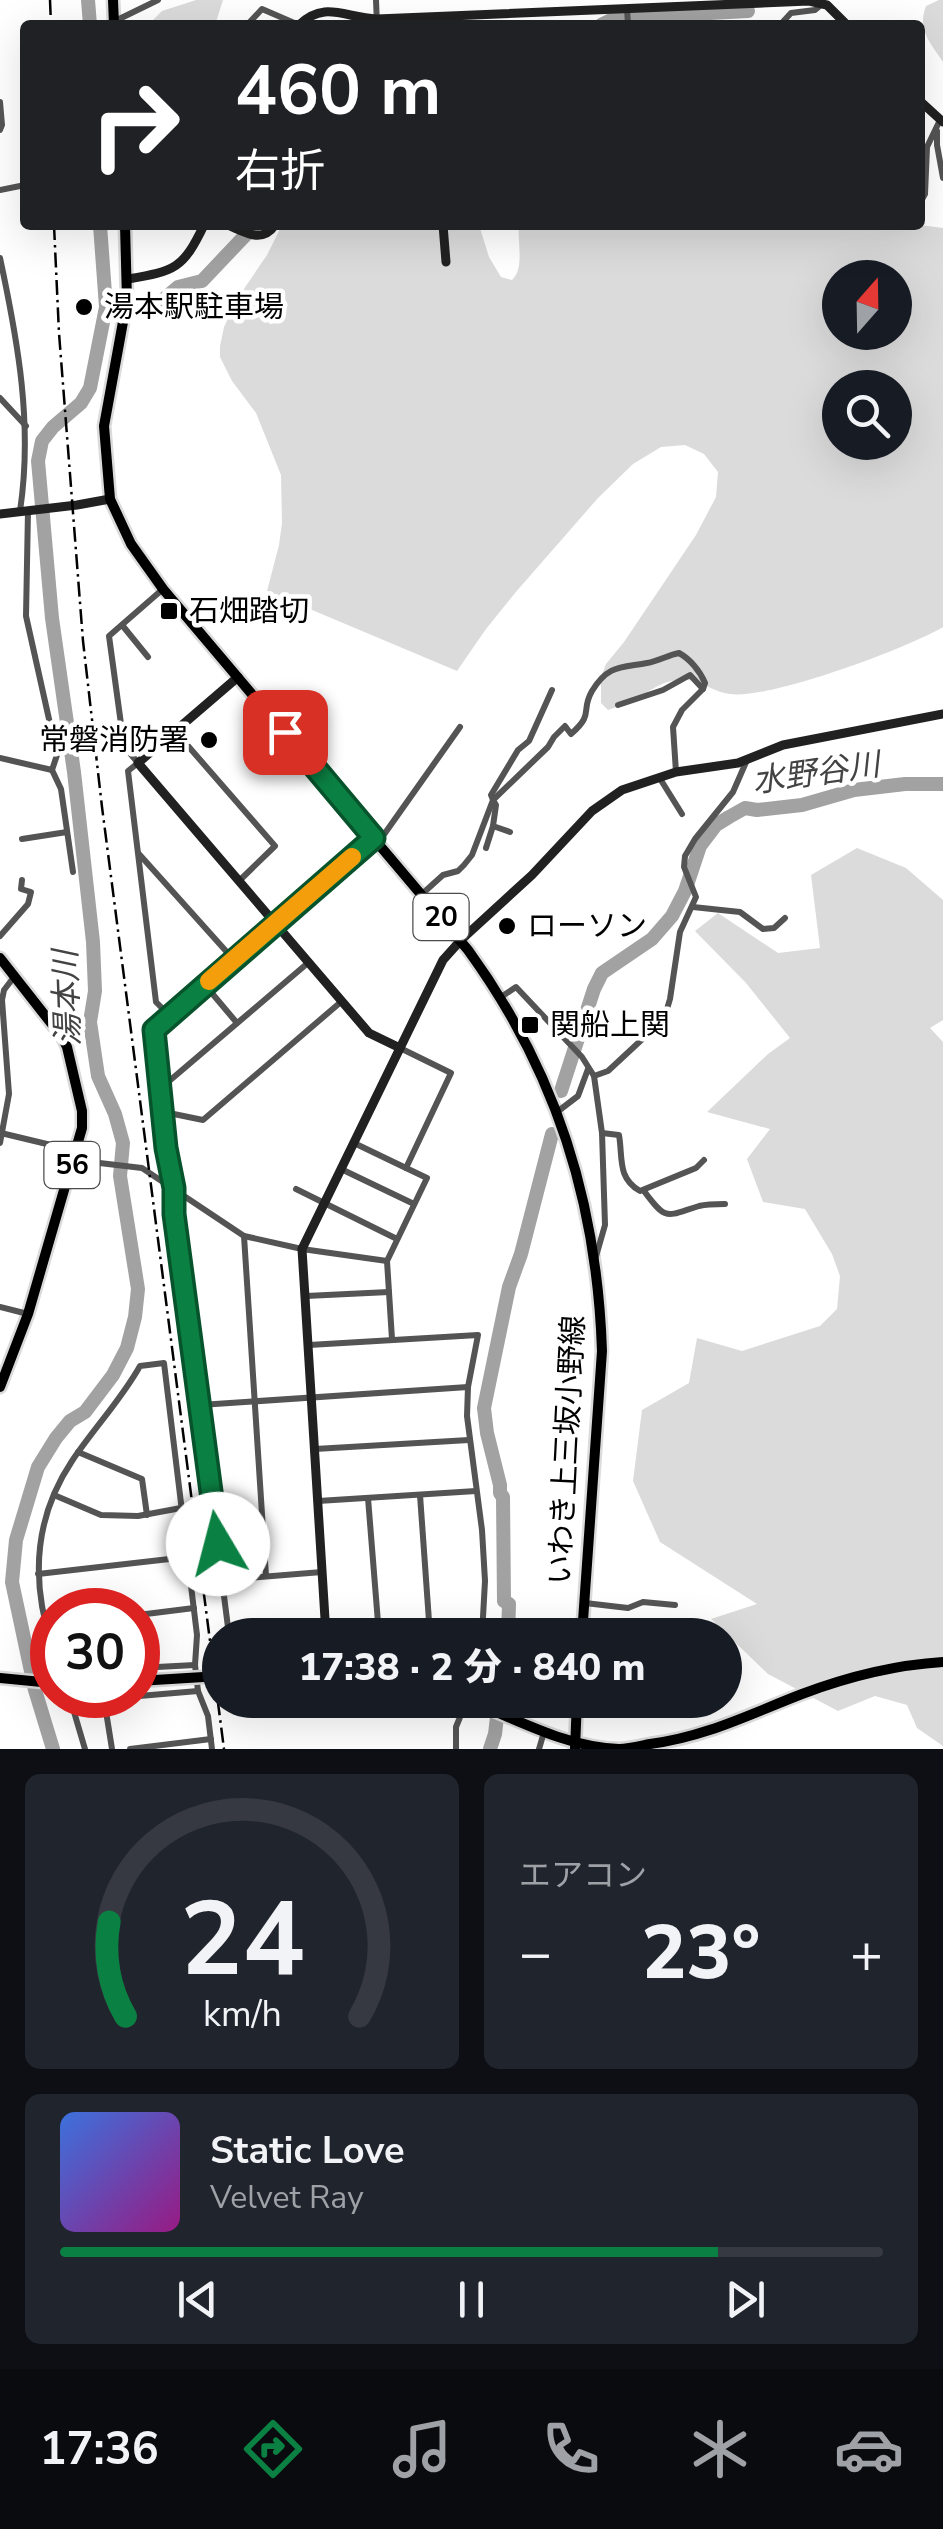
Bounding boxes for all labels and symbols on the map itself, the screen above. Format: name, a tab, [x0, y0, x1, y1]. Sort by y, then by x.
north arrow	[822, 260, 912, 350]
place label: 湯本駅駐車場	[104, 287, 284, 328]
marker: 湯本駅駐車場	[73, 296, 95, 318]
place label: 石畑踏切	[189, 591, 309, 632]
marker: 石畑踏切	[158, 600, 180, 622]
pin	[243, 690, 328, 775]
place label: 常磐消防署	[39, 720, 189, 761]
marker: 常磐消防署	[198, 729, 220, 751]
water label: 水野谷川	[750, 742, 885, 803]
road number: 20	[414, 894, 468, 940]
place label: ローソン	[527, 906, 647, 947]
marker: ローソン	[496, 915, 518, 937]
water label: 湯本川	[44, 946, 90, 1047]
place label: 関船上関	[550, 1005, 670, 1046]
marker: 関船上関	[519, 1014, 541, 1036]
road number: 56	[44, 1142, 100, 1188]
street label: いわき上三坂小野線	[539, 1314, 595, 1586]
position arrow	[166, 1492, 270, 1596]
speed limit sign: 30	[30, 1588, 160, 1718]

